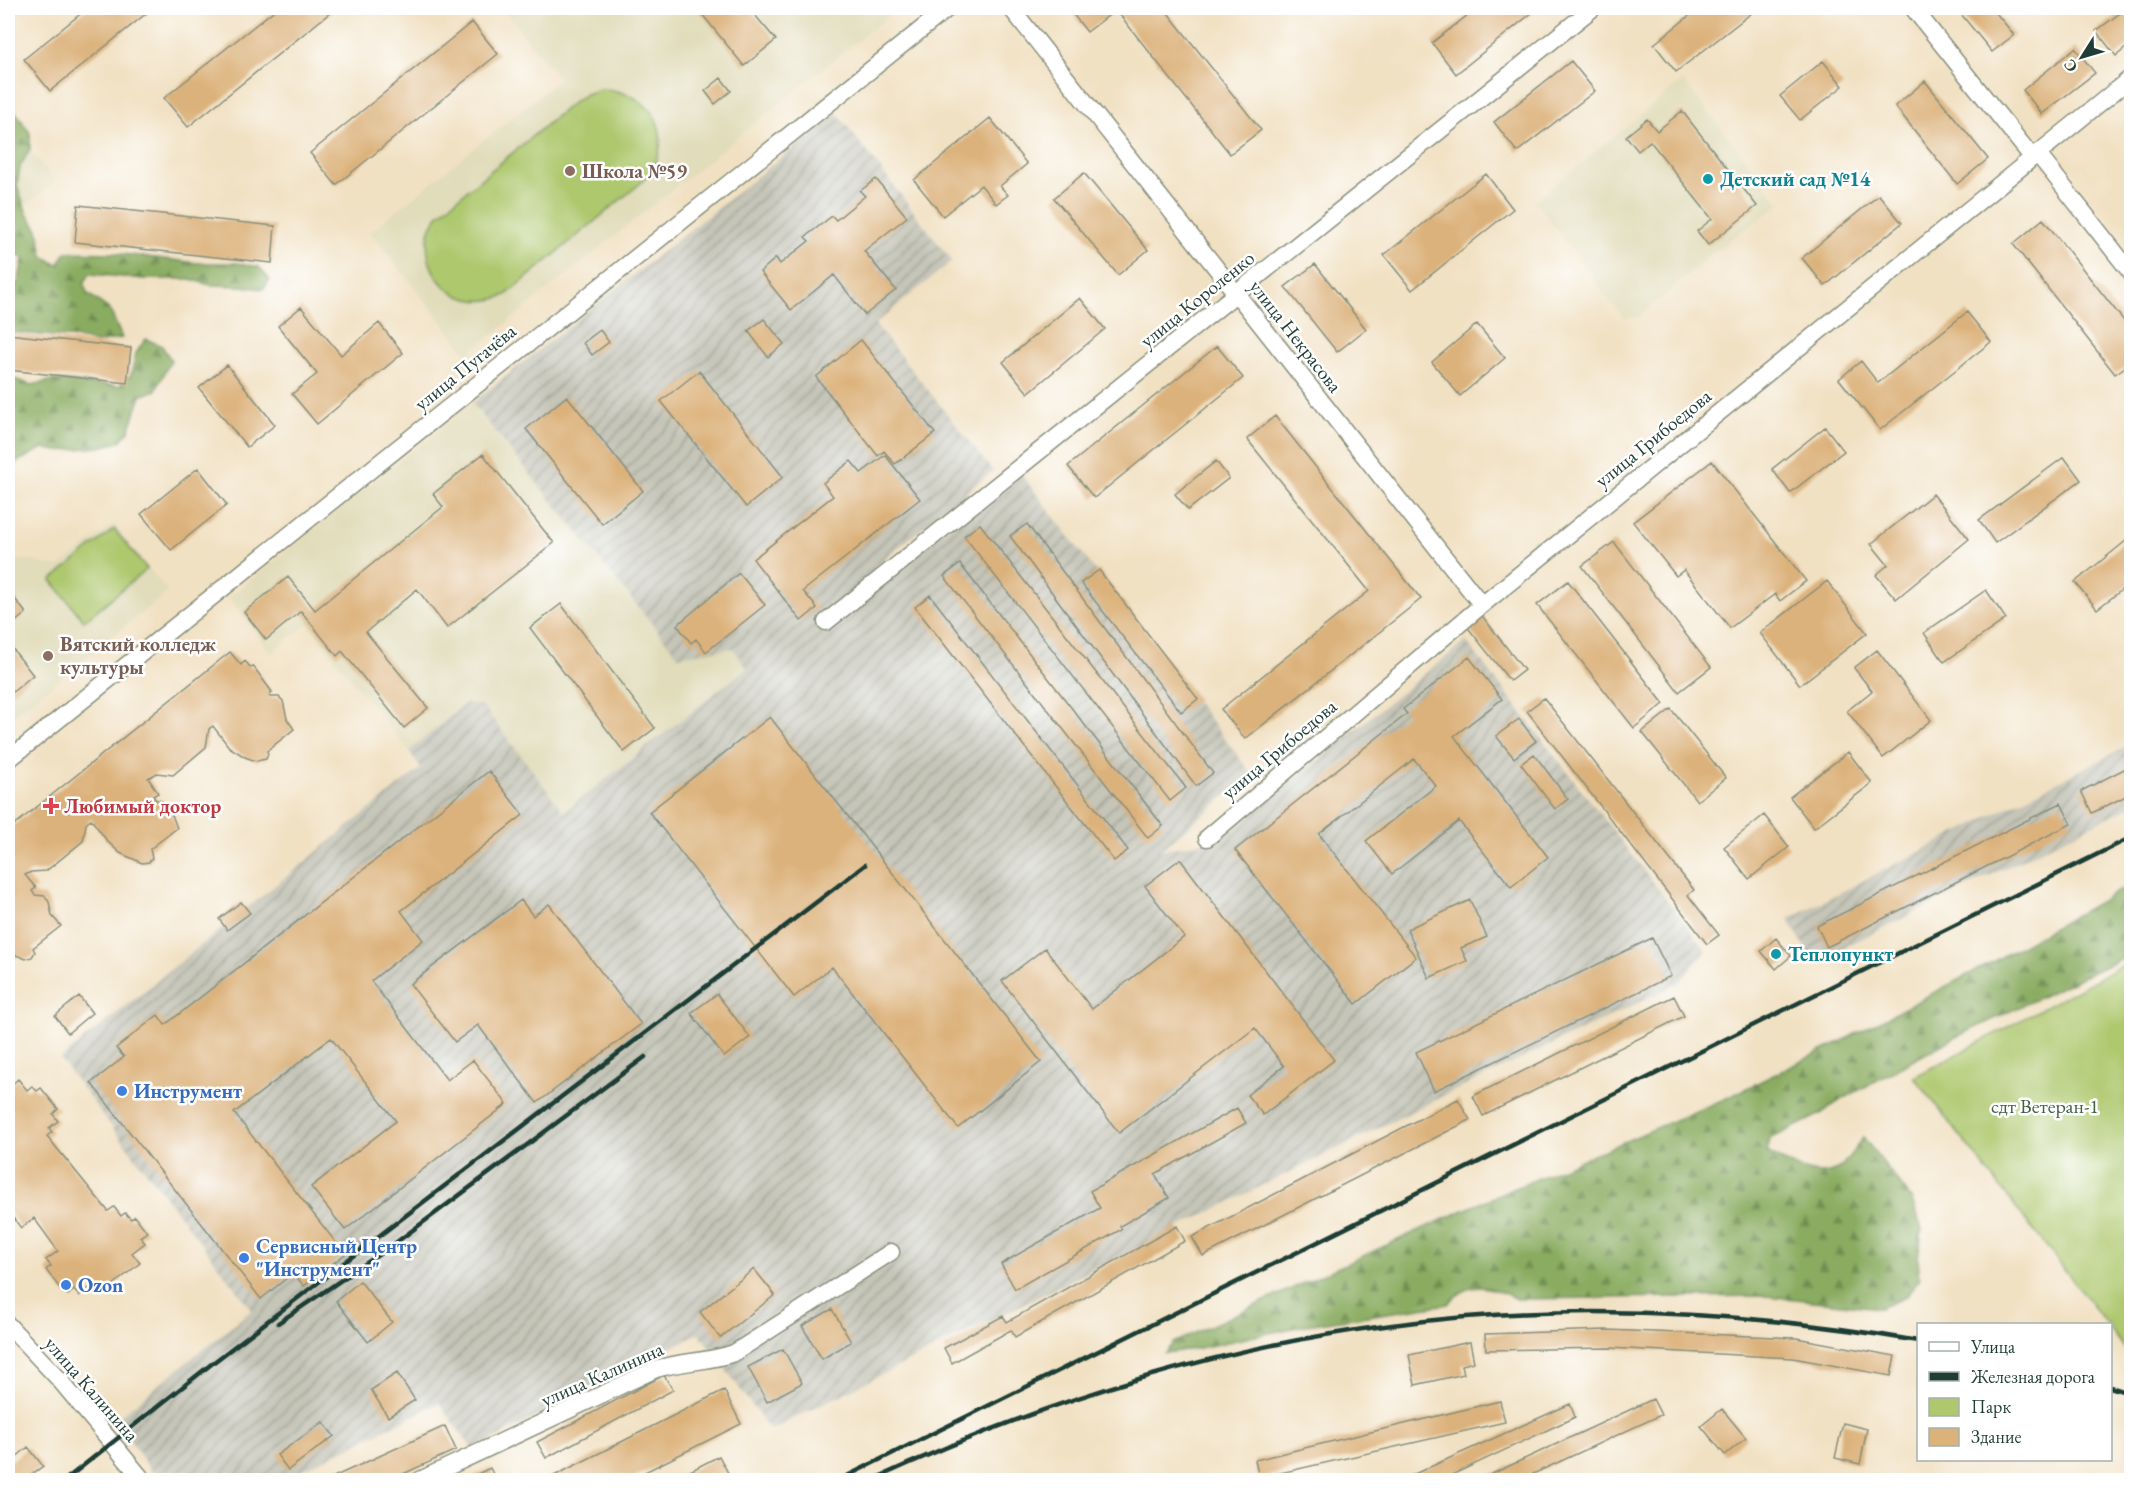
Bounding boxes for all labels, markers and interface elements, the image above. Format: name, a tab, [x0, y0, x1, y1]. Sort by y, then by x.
north arrow	[2052, 27, 2112, 87]
text: С	[2059, 55, 2082, 77]
place label: Школа №59	[582, 158, 687, 184]
marker: Школа №59	[563, 164, 577, 178]
place label: Детский сад №14	[1720, 166, 1871, 192]
marker: Детский сад №14	[1701, 172, 1715, 186]
street label: улица Короленко	[1134, 245, 1260, 353]
street label: улица Некрасова	[1244, 274, 1348, 398]
street label: улица Пугачёва	[409, 318, 521, 416]
street label: улица Грибоедова	[1589, 383, 1717, 493]
place label: Вятский колледж культуры	[60, 631, 216, 680]
marker: Вятский колледж культуры	[41, 649, 55, 663]
street label: улица Грибоедова	[1216, 693, 1342, 805]
place label: Любимый доктор	[64, 793, 221, 819]
marker: Любимый доктор	[42, 797, 60, 815]
place label: Теплопункт	[1788, 941, 1893, 967]
marker: Теплопункт	[1769, 947, 1783, 961]
place label: Инструмент	[134, 1078, 242, 1104]
marker: Инструмент	[115, 1084, 129, 1098]
park label: сдт Ветеран-1	[1991, 1093, 2099, 1119]
place label: Сервисный Центр "Инструмент"	[256, 1233, 417, 1282]
marker: Сервисный Центр "Инструмент"	[237, 1251, 251, 1265]
place label: Ozon	[78, 1272, 123, 1298]
marker: Ozon	[59, 1278, 73, 1292]
legend	[1917, 1323, 2112, 1461]
street label: улица Калинина	[39, 1331, 145, 1447]
street label: улица Калинина	[537, 1335, 667, 1413]
text: Улица	[1970, 1335, 2016, 1358]
text: Железная дорога	[1970, 1365, 2096, 1388]
text: Парк	[1971, 1395, 2011, 1418]
text: Здание	[1971, 1425, 2021, 1448]

